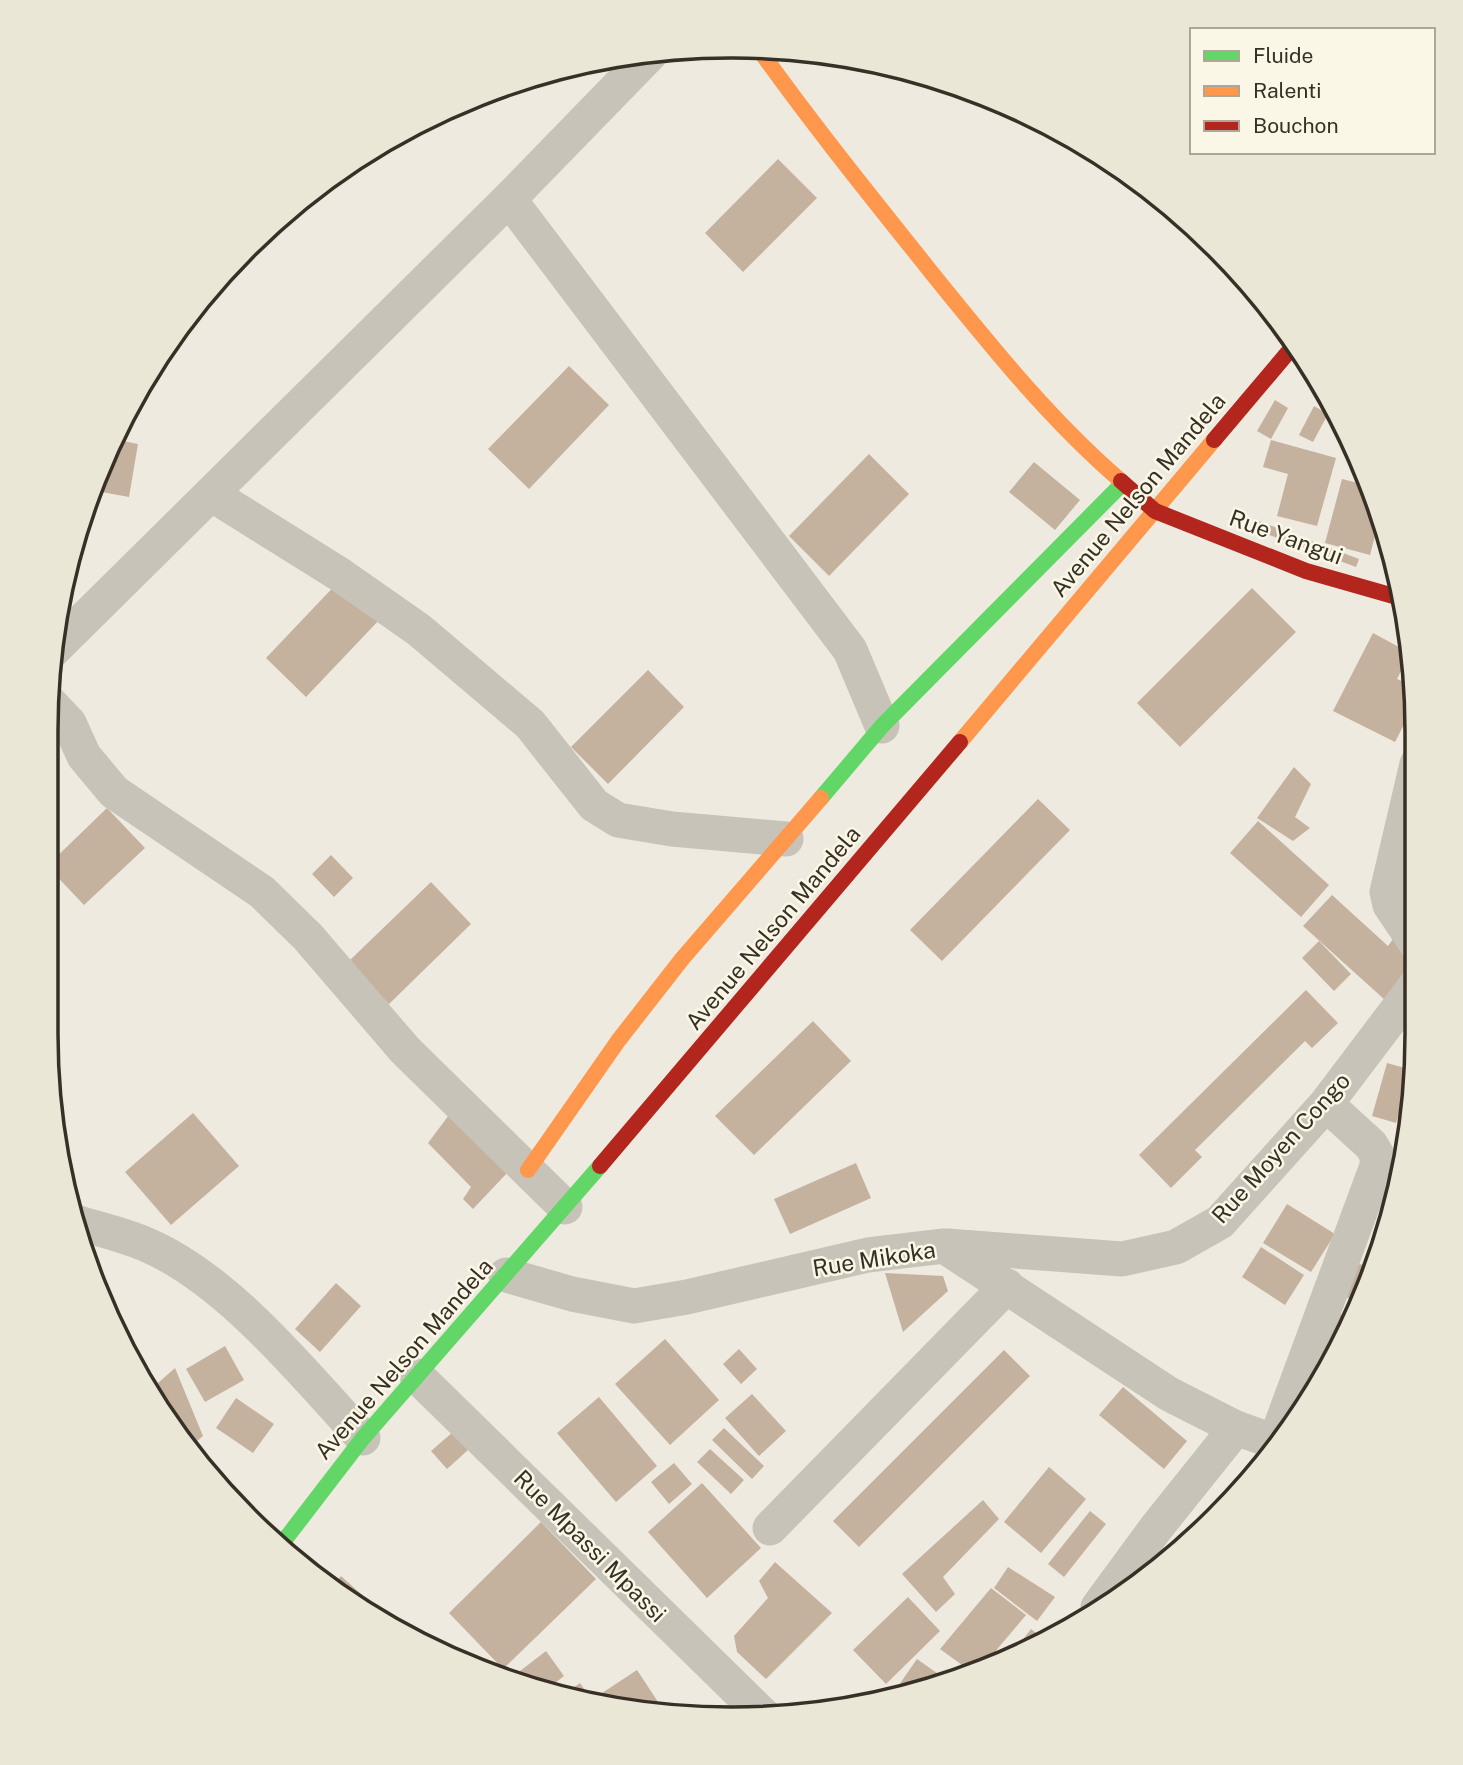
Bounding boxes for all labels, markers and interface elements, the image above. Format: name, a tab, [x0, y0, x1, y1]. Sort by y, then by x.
legend	[1190, 28, 1435, 154]
text: Fluide	[1253, 43, 1313, 68]
text: Ralenti	[1253, 78, 1321, 103]
text: Bouchon	[1253, 113, 1339, 138]
street label: Avenue Nelson Mandela	[1045, 387, 1231, 602]
street label: Rue Yangui	[1226, 504, 1347, 570]
street label: Avenue Nelson Mandela	[680, 820, 866, 1035]
street label: Rue Moyen Congo	[1206, 1067, 1355, 1228]
street label: Rue Mikoka	[811, 1235, 937, 1282]
street label: Avenue Nelson Mandela	[309, 1253, 498, 1465]
street label: Rue Mpassi Mpassi	[509, 1464, 672, 1627]

